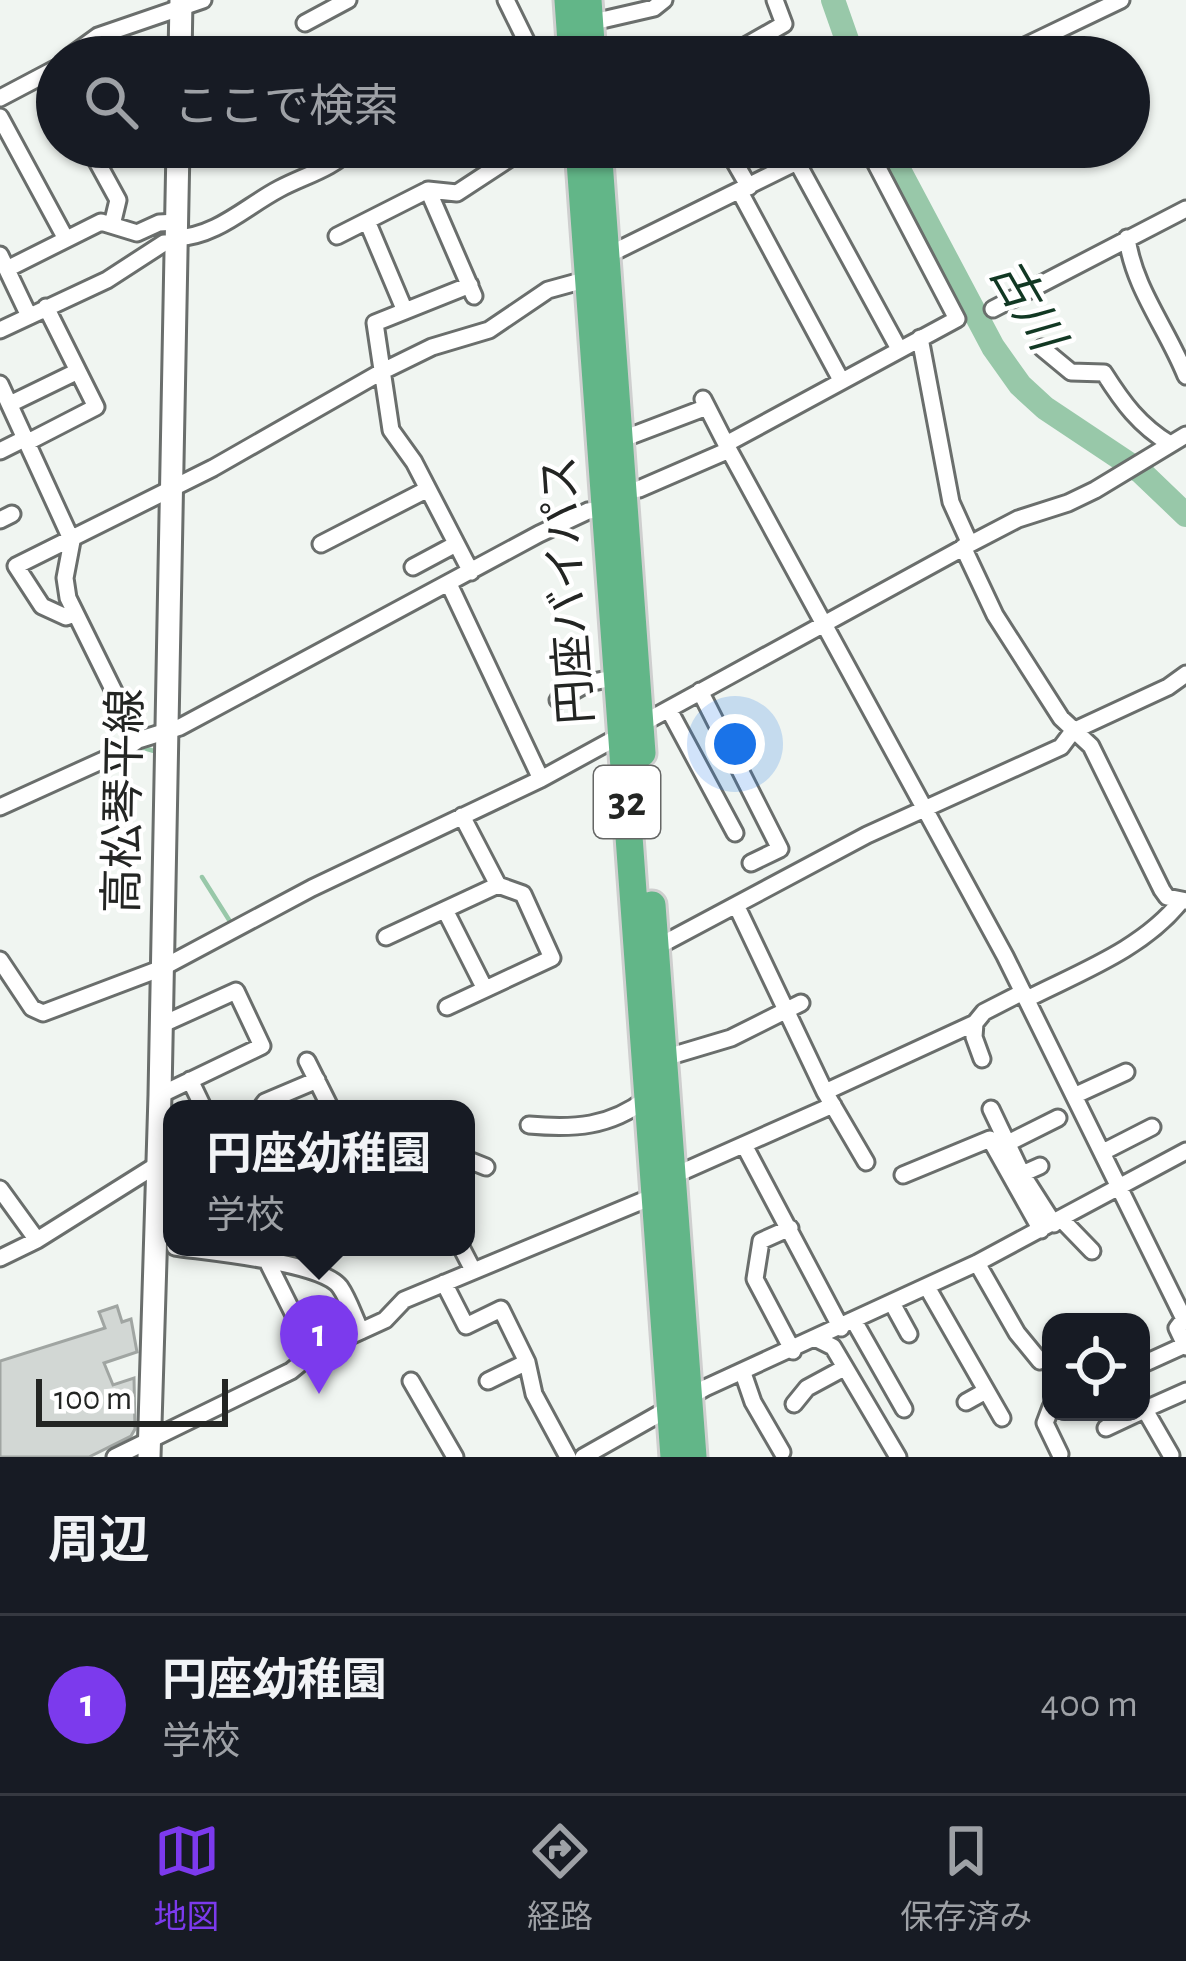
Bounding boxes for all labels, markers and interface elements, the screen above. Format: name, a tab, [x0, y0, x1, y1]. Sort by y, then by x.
search box	[36, 36, 1150, 168]
icon: search	[78, 69, 144, 135]
text: ここで検索	[174, 85, 399, 130]
water label: 古川	[980, 250, 1075, 363]
street label: 円座バイパス	[535, 454, 601, 726]
street label: 高松琴平線	[99, 688, 149, 914]
your location	[705, 714, 765, 774]
road number: 32	[594, 766, 660, 838]
popup	[163, 1100, 475, 1256]
text: 円座幼稚園	[206, 1133, 432, 1178]
text: 学校	[206, 1197, 285, 1236]
pin: 1	[280, 1295, 358, 1394]
map controls	[1042, 1313, 1150, 1421]
button: locate	[1042, 1313, 1150, 1421]
scale bar	[36, 1373, 228, 1426]
text: 100 m	[54, 1383, 132, 1416]
text: 周辺	[48, 1516, 150, 1567]
text: 円座幼稚園	[162, 1659, 387, 1704]
text: 1	[80, 1685, 94, 1724]
text: 400 m	[1040, 1685, 1138, 1724]
text: 学校	[162, 1723, 240, 1762]
tab: 地図	[154, 1818, 220, 1939]
tab: 経路	[527, 1818, 593, 1939]
tab: 保存済み	[900, 1818, 1032, 1939]

